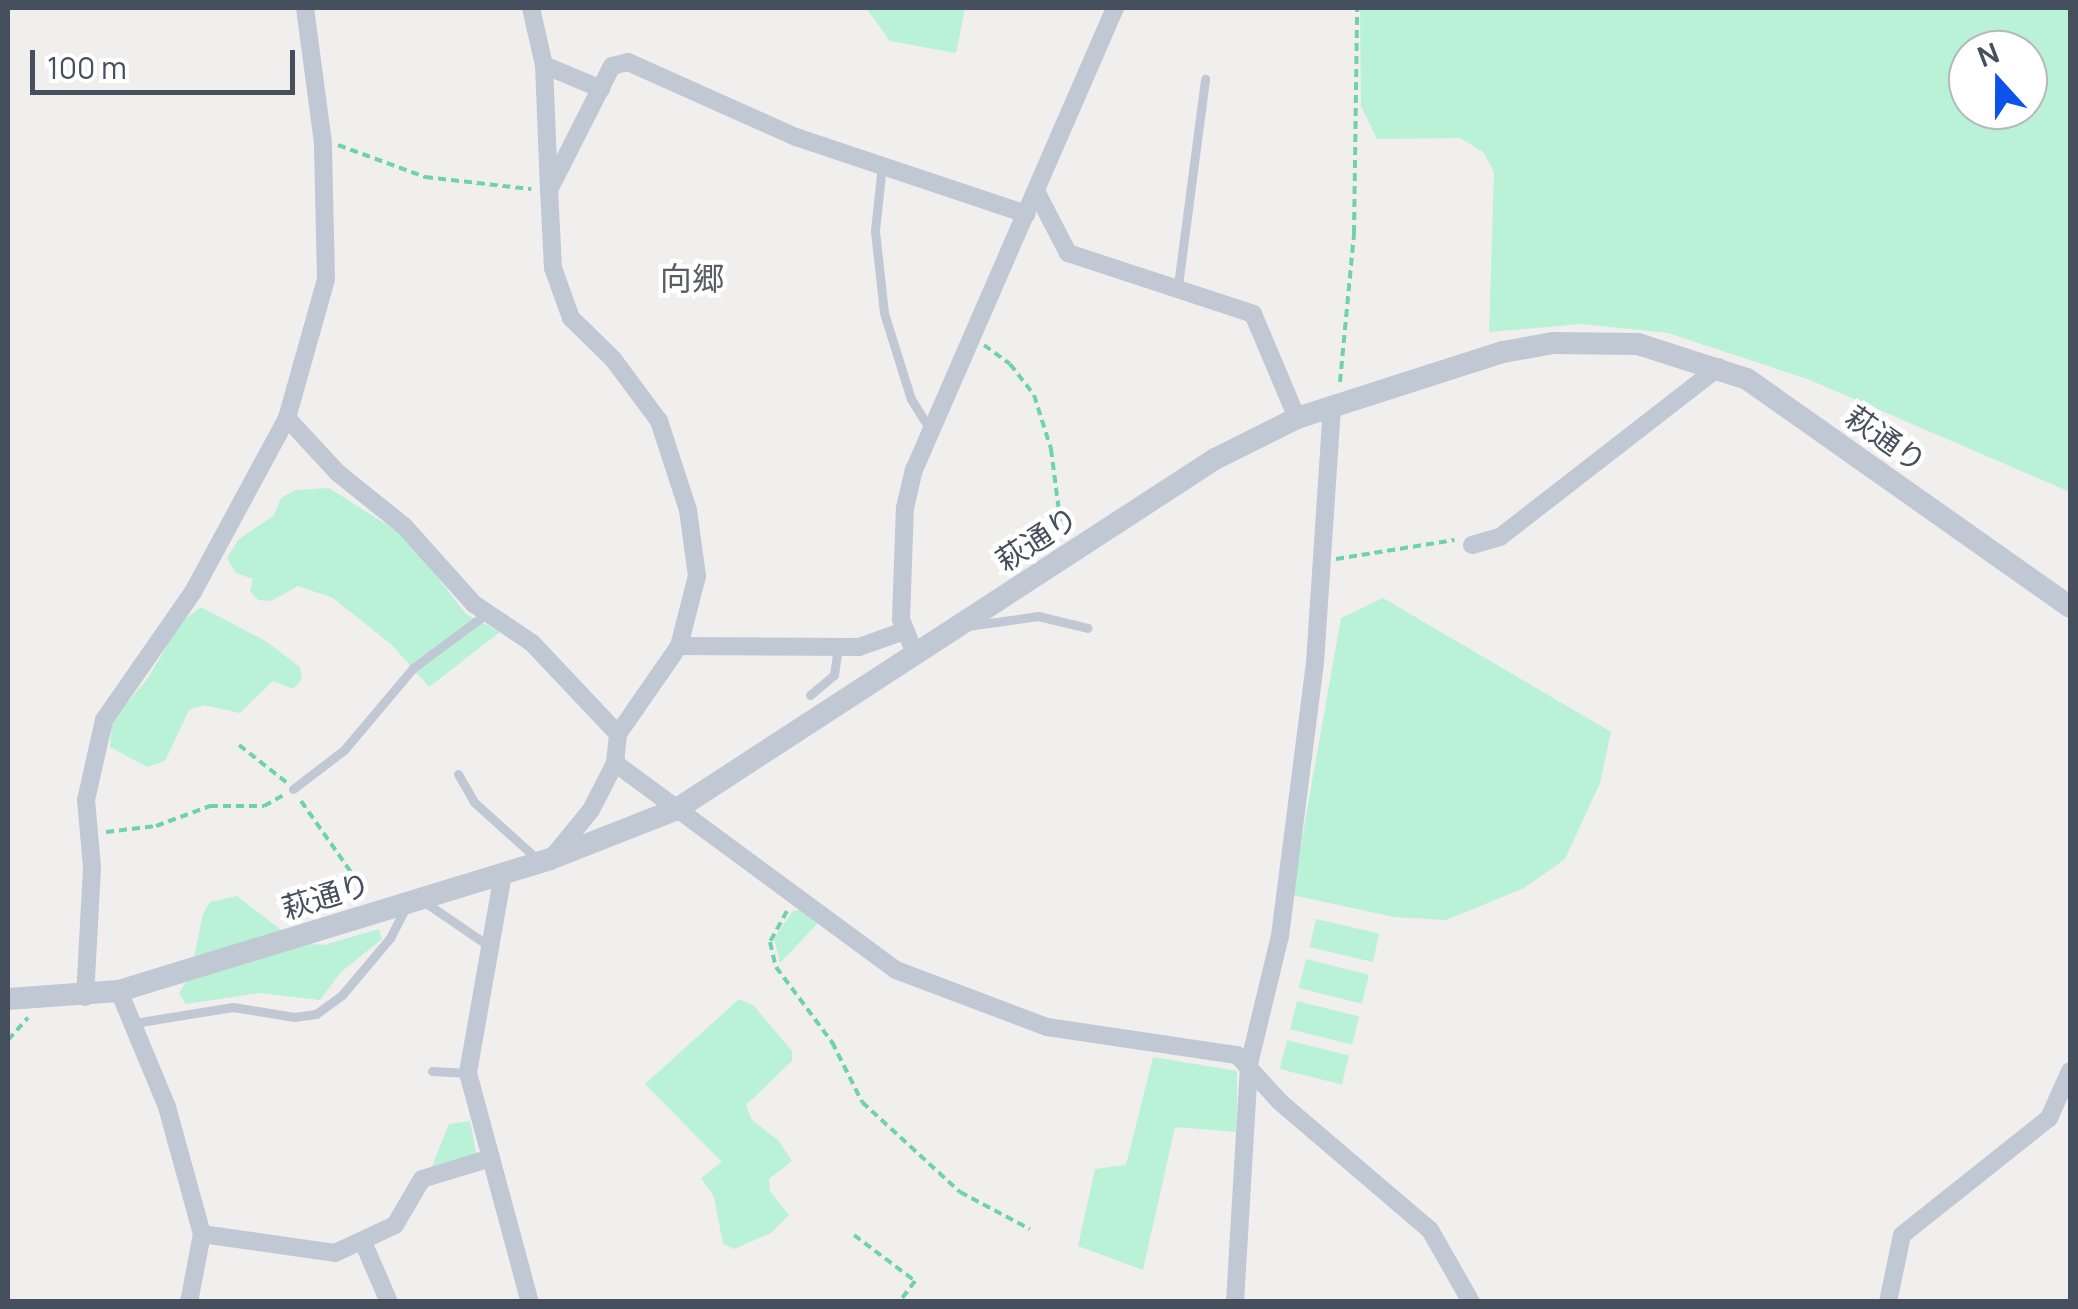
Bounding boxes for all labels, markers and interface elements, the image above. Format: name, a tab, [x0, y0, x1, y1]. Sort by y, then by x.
scale bar	[35, 30, 300, 92]
north arrow	[1948, 30, 2048, 130]
text: N	[1972, 33, 2004, 75]
text: 100 m	[47, 47, 127, 88]
district label: 向郷	[660, 259, 724, 297]
street label: 萩通り	[1839, 398, 1933, 480]
street label: 萩通り	[989, 499, 1085, 579]
street label: 萩通り	[278, 866, 374, 926]

